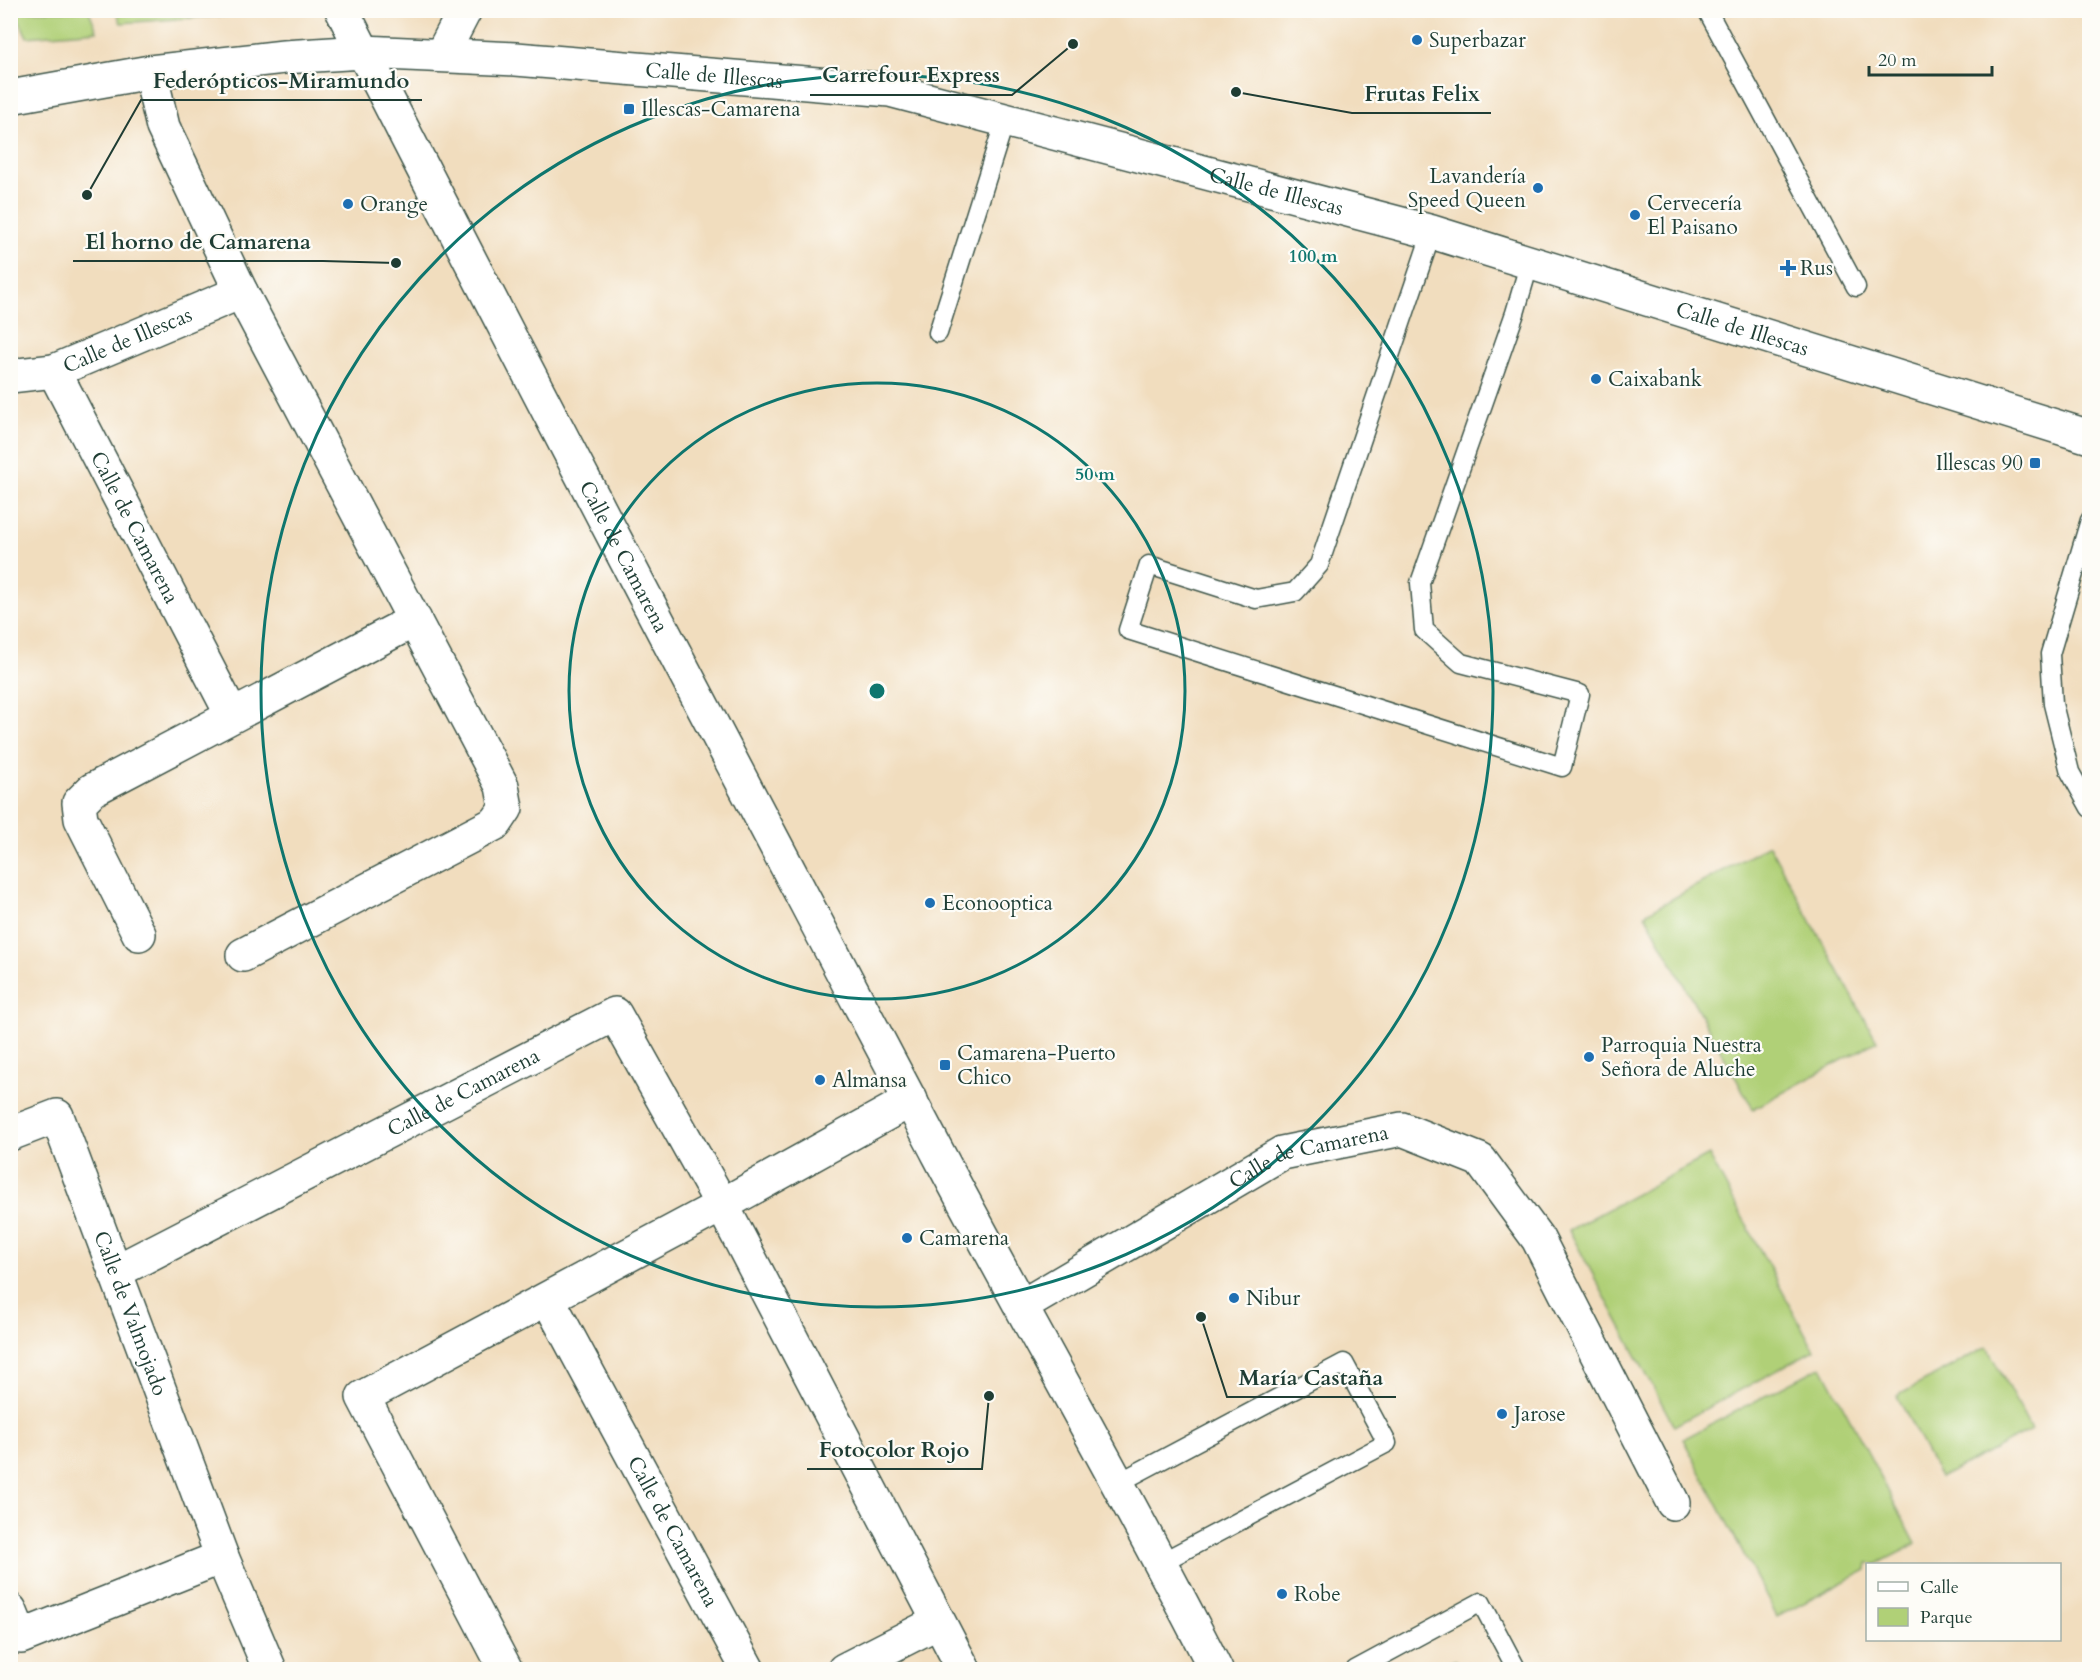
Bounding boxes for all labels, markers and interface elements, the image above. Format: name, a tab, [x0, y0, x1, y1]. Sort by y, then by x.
place label: Superbazar	[1429, 26, 1526, 55]
marker: Superbazar	[1410, 33, 1424, 47]
scale bar	[1869, 39, 1992, 77]
text: 20 m	[1878, 48, 1917, 73]
street label: Calle de Illescas	[644, 55, 784, 96]
callout: Carrefour Express	[810, 55, 1012, 95]
callout: Federópticos-Miramundo	[141, 60, 422, 100]
text: Carrefour Express	[822, 60, 1000, 90]
text: Federópticos-Miramundo	[153, 66, 409, 96]
callout: Frutas Felix	[1352, 73, 1491, 113]
text: Frutas Felix	[1364, 79, 1480, 109]
place label: Illescas-Camarena	[641, 95, 801, 124]
marker: Illescas-Camarena	[622, 102, 636, 116]
street label: Calle de Illescas	[1206, 160, 1346, 223]
place label: Lavandería Speed Queen	[1408, 162, 1526, 215]
marker: Lavandería Speed Queen	[1531, 181, 1545, 195]
place label: Cervecería El Paisano	[1647, 189, 1742, 242]
place label: Orange	[360, 190, 428, 219]
marker: Orange	[341, 197, 355, 211]
marker: Cervecería El Paisano	[1628, 208, 1642, 222]
callout: El horno de Camarena	[73, 221, 323, 261]
text: El horno de Camarena	[85, 227, 311, 257]
text: 100 m	[1288, 244, 1338, 269]
place label: Rus	[1800, 254, 1833, 283]
marker: Rus	[1781, 261, 1795, 275]
street label: Calle de Illescas	[1672, 294, 1812, 363]
street label: Calle de Illescas	[58, 300, 196, 380]
place label: Caixabank	[1608, 365, 1703, 394]
marker: Caixabank	[1589, 372, 1603, 386]
street label: Calle de Camarena	[83, 446, 186, 608]
place label: Illescas 90	[1936, 449, 2023, 478]
marker: Illescas 90	[2028, 456, 2042, 470]
text: 50 m	[1075, 462, 1115, 487]
street label: Calle de Camarena	[572, 476, 676, 637]
centre of rings	[867, 681, 887, 701]
place label: Econooptica	[942, 889, 1053, 918]
marker: Econooptica	[923, 896, 937, 910]
place label: Parroquia Nuestra Señora de Aluche	[1601, 1031, 1762, 1084]
place label: Camarena-Puerto Chico	[957, 1039, 1116, 1092]
street label: Calle de Camarena	[382, 1041, 544, 1144]
marker: Parroquia Nuestra Señora de Aluche	[1582, 1050, 1596, 1064]
marker: Camarena-Puerto Chico	[938, 1058, 952, 1072]
place label: Almansa	[832, 1066, 907, 1095]
marker: Almansa	[813, 1073, 827, 1087]
street label: Calle de Camarena	[1223, 1118, 1391, 1196]
place label: Camarena	[919, 1224, 1009, 1253]
street label: Calle de Valmojado	[87, 1227, 175, 1400]
marker: Camarena	[900, 1231, 914, 1245]
place label: Nibur	[1246, 1284, 1301, 1313]
marker: Nibur	[1227, 1291, 1241, 1305]
callout: María Castaña	[1227, 1357, 1396, 1397]
text: María Castaña	[1239, 1363, 1383, 1393]
place label: Jarose	[1511, 1400, 1566, 1429]
marker: Jarose	[1495, 1407, 1509, 1421]
callout: Fotocolor Rojo	[807, 1429, 982, 1469]
text: Fotocolor Rojo	[819, 1435, 969, 1465]
street label: Calle de Camarena	[621, 1451, 726, 1612]
legend	[1866, 1563, 2061, 1641]
text: Calle	[1920, 1575, 1959, 1600]
place label: Robe	[1294, 1580, 1341, 1609]
marker: Robe	[1275, 1587, 1289, 1601]
text: Parque	[1920, 1605, 1973, 1630]

